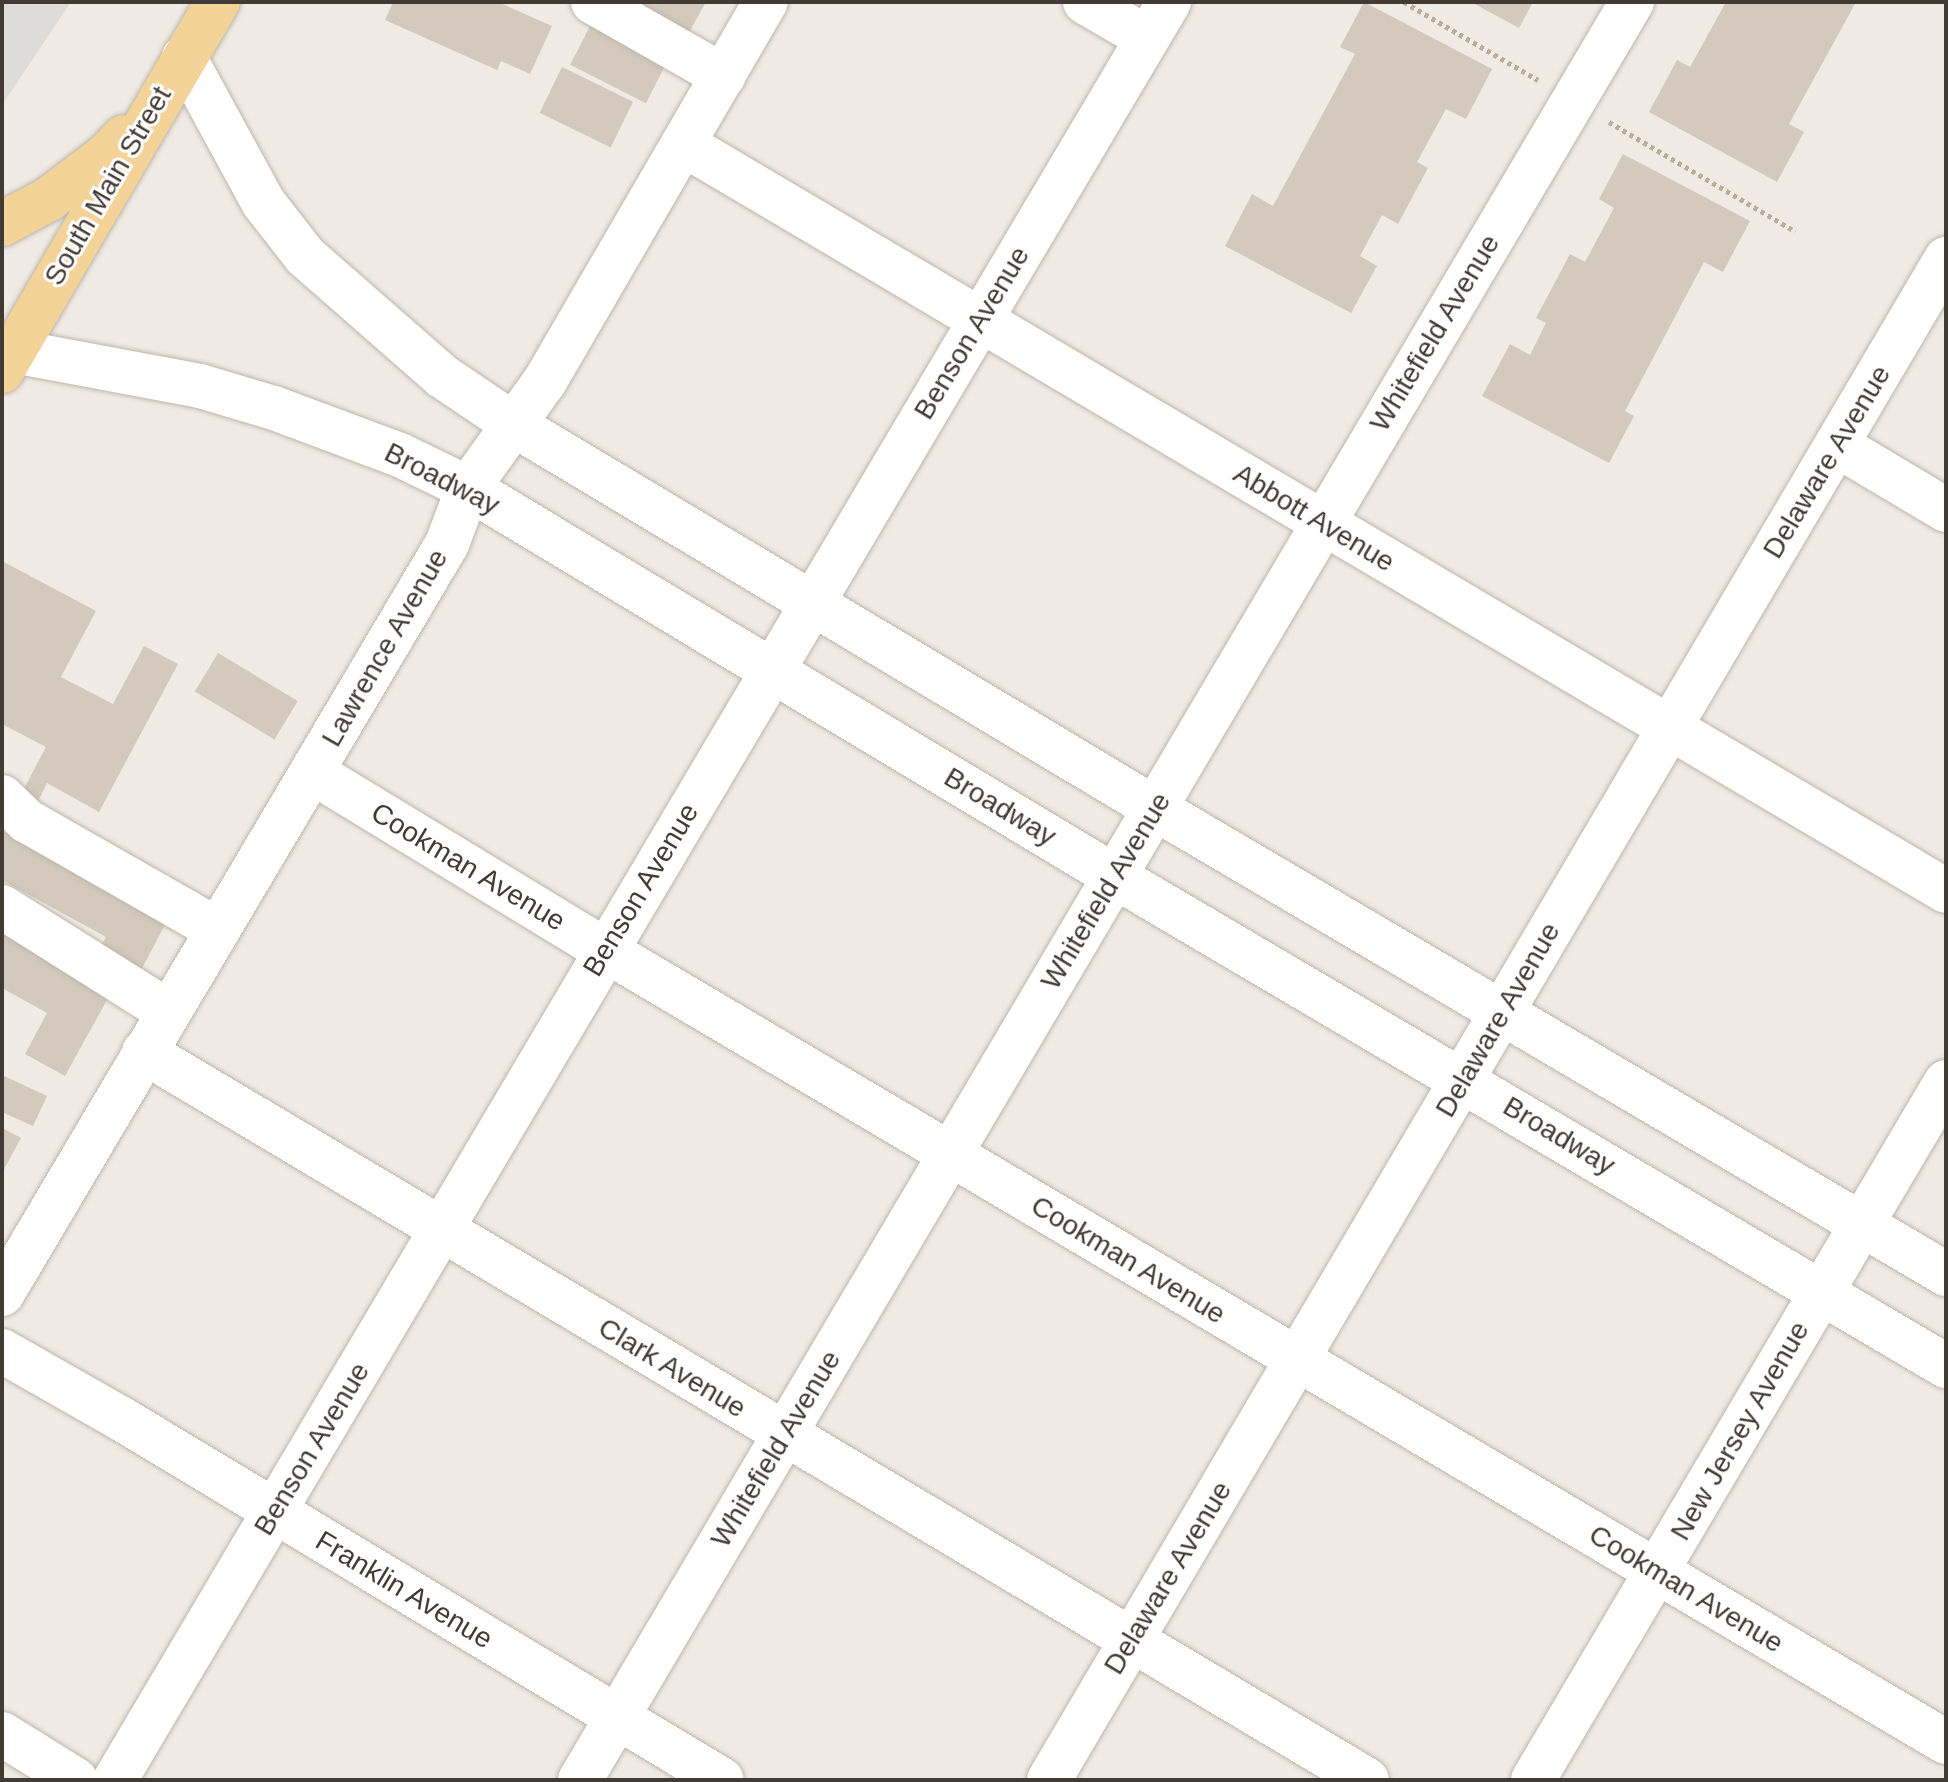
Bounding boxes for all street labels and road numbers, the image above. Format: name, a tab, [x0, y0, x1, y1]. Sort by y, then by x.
street label: South Main Street	[37, 81, 179, 291]
street label: Whitefield Avenue	[1363, 228, 1507, 438]
street label: Benson Avenue	[907, 240, 1037, 426]
street label: Delaware Avenue	[1756, 359, 1898, 565]
street label: Broadway	[379, 436, 505, 522]
street label: Abbott Avenue	[1227, 456, 1401, 580]
street label: Lawrence Avenue	[315, 543, 455, 753]
street label: Broadway	[938, 761, 1062, 853]
street label: Whitefield Avenue	[1034, 786, 1178, 996]
street label: Cookman Avenue	[364, 795, 572, 939]
street label: Benson Avenue	[576, 797, 706, 983]
street label: Delaware Avenue	[1428, 916, 1568, 1124]
street label: Broadway	[1497, 1090, 1621, 1182]
street label: Cookman Avenue	[1024, 1188, 1232, 1332]
street label: Clark Avenue	[592, 1310, 752, 1426]
street label: New Jersey Avenue	[1663, 1315, 1817, 1547]
street label: Whitefield Avenue	[704, 1344, 848, 1554]
street label: Benson Avenue	[247, 1356, 377, 1542]
street label: Delaware Avenue	[1097, 1475, 1239, 1681]
street label: Cookman Avenue	[1582, 1517, 1790, 1661]
street label: Franklin Avenue	[309, 1524, 499, 1656]

